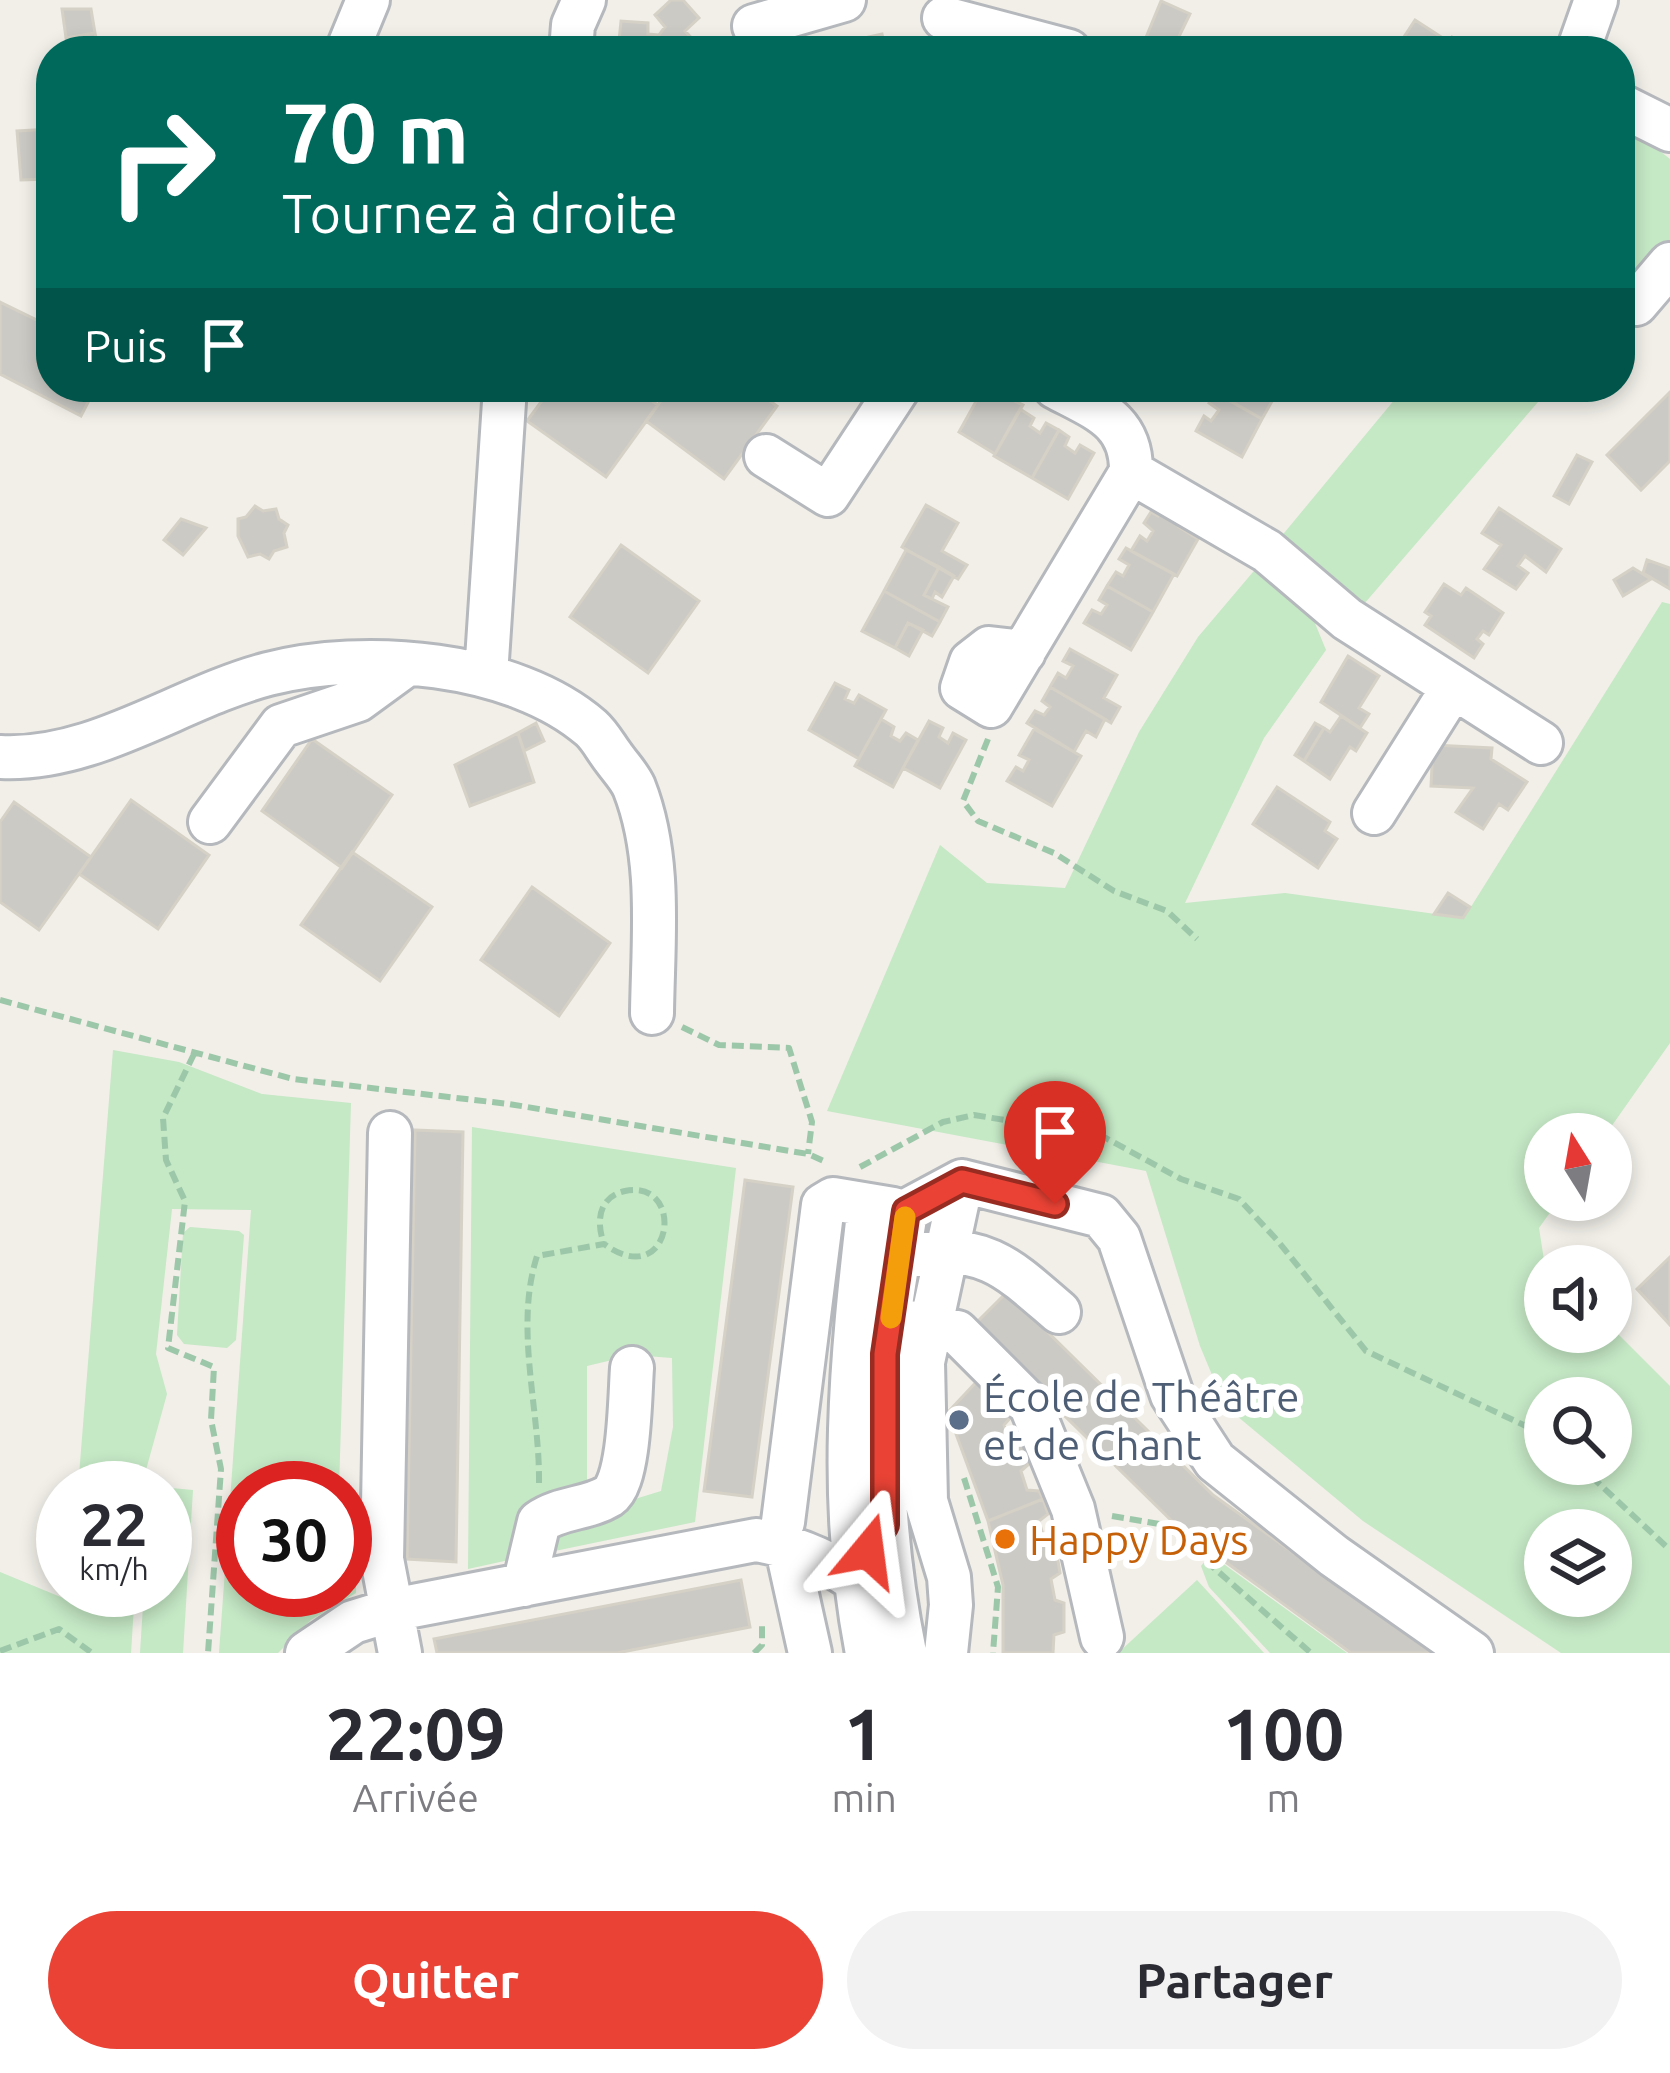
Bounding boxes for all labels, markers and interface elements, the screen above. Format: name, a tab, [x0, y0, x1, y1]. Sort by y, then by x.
icon: right	[84, 84, 240, 240]
text: 70 m	[282, 85, 469, 179]
text: Tournez à droite	[282, 183, 678, 243]
icon: arrive	[191, 312, 257, 378]
text: Puis	[84, 320, 167, 371]
pin	[1004, 1081, 1106, 1204]
icon: arrive	[1022, 1099, 1088, 1165]
north arrow	[1524, 1113, 1632, 1221]
map controls	[1524, 1113, 1632, 1617]
button: sound	[1524, 1245, 1632, 1353]
place label: École de Théâtre et de Chant	[983, 1373, 1299, 1468]
button: search	[1524, 1377, 1632, 1485]
marker: École de Théâtre et de Chant	[946, 1407, 972, 1433]
speed limit sign: 30	[216, 1461, 372, 1617]
position arrow	[805, 1488, 931, 1614]
text: 22	[80, 1490, 148, 1557]
button: layers	[1524, 1509, 1632, 1617]
place label: Happy Days	[1029, 1516, 1248, 1563]
marker: Happy Days	[992, 1526, 1018, 1552]
text: km/h	[79, 1552, 149, 1586]
text: 22:09	[326, 1693, 506, 1774]
text: 1	[844, 1693, 884, 1774]
text: 100	[1222, 1693, 1344, 1774]
text: Arrivée	[353, 1776, 479, 1819]
text: min	[831, 1776, 897, 1819]
text: m	[1267, 1776, 1300, 1819]
button: Quitter	[48, 1911, 823, 2049]
button: Partager	[847, 1911, 1622, 2049]

